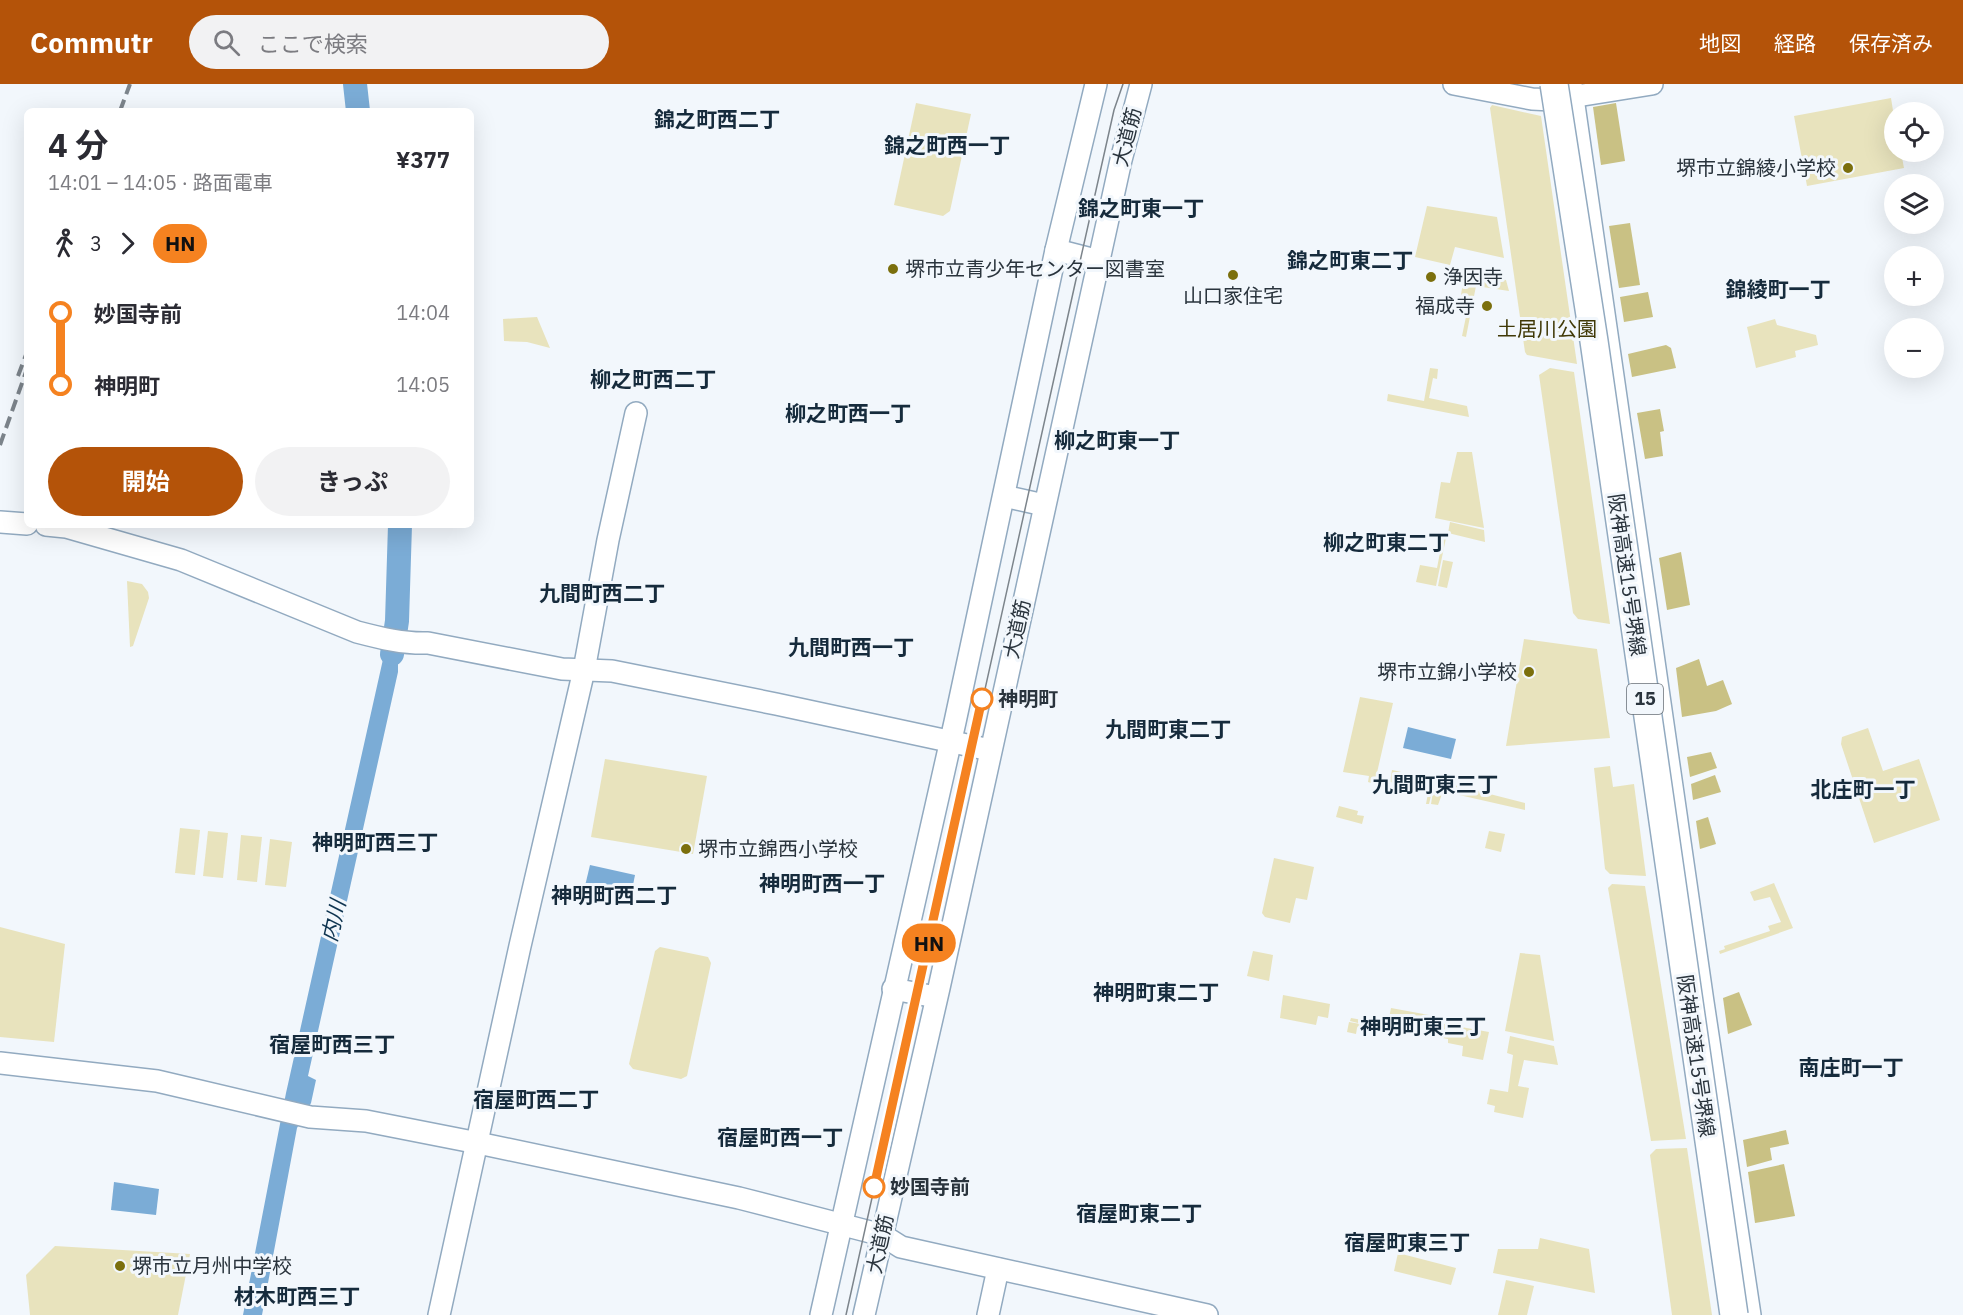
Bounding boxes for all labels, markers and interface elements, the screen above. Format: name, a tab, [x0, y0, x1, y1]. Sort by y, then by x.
search box	[189, 15, 609, 69]
text: Commutr	[30, 24, 153, 61]
icon: search	[210, 26, 243, 59]
text: ここで検索	[258, 29, 368, 58]
text: 地図	[1699, 29, 1741, 57]
text: 経路	[1774, 29, 1816, 57]
text: 保存済み	[1849, 29, 1933, 57]
map controls	[1884, 102, 1944, 378]
button: locate	[1884, 102, 1944, 162]
district label: 錦之町西二丁	[654, 105, 780, 133]
street label: 大道筋	[1106, 105, 1147, 169]
text: 4 分	[48, 123, 109, 166]
district label: 錦之町西一丁	[884, 131, 1010, 159]
text: ¥377	[396, 145, 450, 174]
place label: 堺市立錦綾小学校	[1676, 154, 1836, 181]
marker: 堺市立錦綾小学校	[1841, 161, 1855, 175]
text: 14:01 – 14:05 · 路面電車	[48, 169, 273, 196]
button: layers	[1884, 174, 1944, 234]
district label: 錦之町東一丁	[1078, 194, 1204, 222]
icon: walk	[48, 227, 81, 260]
icon: forward	[111, 227, 144, 260]
text: HN	[165, 229, 195, 257]
text: 3	[90, 230, 102, 257]
district label: 錦之町東二丁	[1287, 246, 1413, 274]
button: +	[1884, 246, 1944, 306]
place label: 堺市立青少年センター図書室	[905, 255, 1165, 282]
marker: 堺市立青少年センター図書室	[886, 262, 900, 276]
place label: 浄因寺	[1443, 263, 1503, 290]
marker: 山口家住宅	[1226, 268, 1240, 282]
marker: 浄因寺	[1424, 270, 1438, 284]
district label: 錦綾町一丁	[1726, 275, 1831, 303]
place label: 山口家住宅	[1183, 282, 1283, 309]
place label: 福成寺	[1415, 292, 1475, 319]
text: 妙国寺前	[94, 299, 182, 328]
text: 14:04	[396, 299, 450, 326]
marker: 福成寺	[1480, 299, 1494, 313]
park label: 土居川公園	[1497, 315, 1597, 342]
button: −	[1884, 318, 1944, 378]
district label: 柳之町西二丁	[590, 365, 716, 393]
text: 神明町	[94, 371, 160, 400]
text: 14:05	[396, 371, 450, 398]
district label: 柳之町西一丁	[785, 399, 911, 427]
district label: 柳之町東一丁	[1054, 426, 1180, 454]
button: 開始	[48, 447, 243, 516]
button: きっぷ	[255, 447, 450, 516]
street label: 阪神高速15号堺線	[1603, 492, 1652, 658]
district label: 柳之町東二丁	[1323, 528, 1449, 556]
district label: 九間町西二丁	[539, 579, 665, 607]
street label: 大道筋	[997, 597, 1036, 661]
district label: 九間町西一丁	[788, 633, 914, 661]
place label: 堺市立錦小学校	[1377, 658, 1517, 685]
marker: 堺市立錦小学校	[1522, 665, 1536, 679]
road number: 15	[1627, 684, 1663, 714]
place label: 神明町	[998, 685, 1058, 712]
marker: 神明町	[971, 688, 993, 710]
district label: 九間町東二丁	[1105, 715, 1231, 743]
district label: 九間町東三丁	[1372, 770, 1498, 798]
district label: 北庄町一丁	[1811, 775, 1916, 803]
district label: 神明町西三丁	[312, 828, 438, 856]
place label: 堺市立錦西小学校	[698, 835, 858, 862]
marker: 堺市立錦西小学校	[679, 842, 693, 856]
district label: 神明町西一丁	[759, 869, 885, 897]
district label: 神明町西二丁	[551, 881, 677, 909]
water label: 内川	[315, 895, 352, 944]
line badge: HN	[902, 924, 956, 962]
text: HN	[914, 929, 944, 957]
street label: 阪神高速15号堺線	[1672, 973, 1721, 1139]
district label: 神明町東二丁	[1093, 978, 1219, 1006]
district label: 神明町東三丁	[1360, 1012, 1486, 1040]
district label: 宿屋町西三丁	[269, 1030, 395, 1058]
district label: 南庄町一丁	[1799, 1053, 1904, 1081]
district label: 宿屋町西二丁	[473, 1085, 599, 1113]
district label: 宿屋町西一丁	[717, 1123, 843, 1151]
place label: 妙国寺前	[890, 1173, 970, 1200]
marker: 妙国寺前	[863, 1176, 885, 1198]
district label: 宿屋町東二丁	[1076, 1199, 1202, 1227]
street label: 大道筋	[860, 1212, 899, 1276]
district label: 宿屋町東三丁	[1344, 1228, 1470, 1256]
place label: 堺市立月州中学校	[132, 1252, 292, 1279]
marker: 堺市立月州中学校	[113, 1259, 127, 1273]
district label: 材木町西三丁	[234, 1282, 360, 1310]

